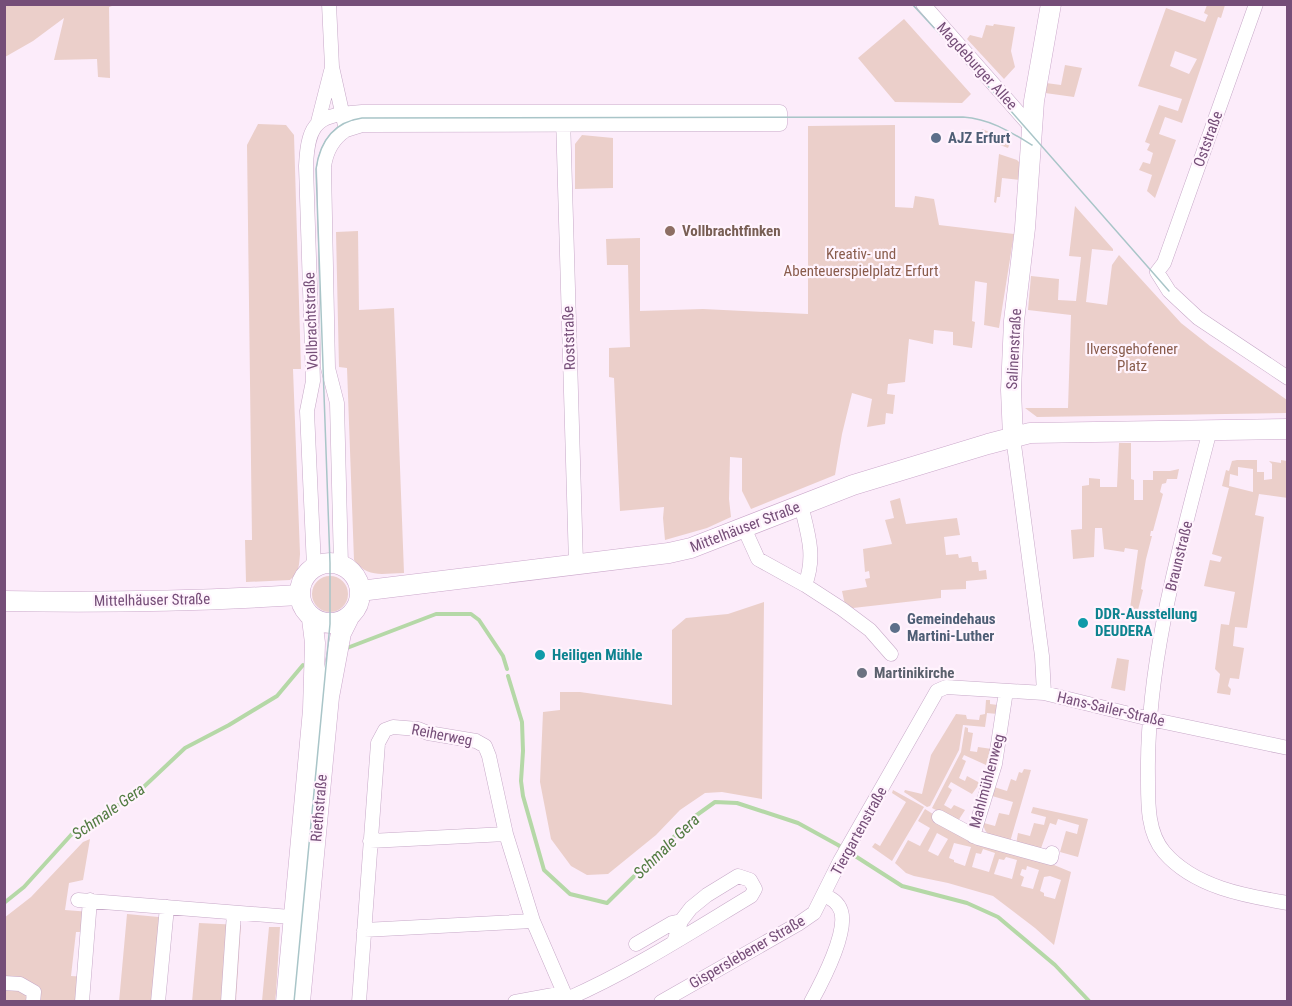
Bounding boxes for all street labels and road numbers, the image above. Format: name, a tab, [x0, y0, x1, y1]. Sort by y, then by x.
street label: Magdeburger Allee	[933, 19, 1021, 113]
street label: Oststraße	[1190, 109, 1226, 169]
street label: Vollbrachtstraße	[300, 272, 322, 370]
street label: Roststraße	[559, 306, 579, 370]
street label: Salinenstraße	[1003, 308, 1025, 390]
street label: Mittelhäuser Straße	[688, 498, 802, 556]
street label: Braunstraße	[1162, 519, 1196, 593]
street label: Mittelhäuser Straße	[94, 590, 210, 610]
street label: Hans-Sailer-Straße	[1055, 688, 1167, 730]
street label: Reiherweg	[410, 720, 474, 750]
street label: Mahlmühlenweg	[966, 732, 1008, 830]
street label: Riethstraße	[307, 773, 331, 843]
street label: Tiergartenstraße	[827, 784, 891, 878]
street label: Gisperslebener Straße	[686, 912, 808, 992]

